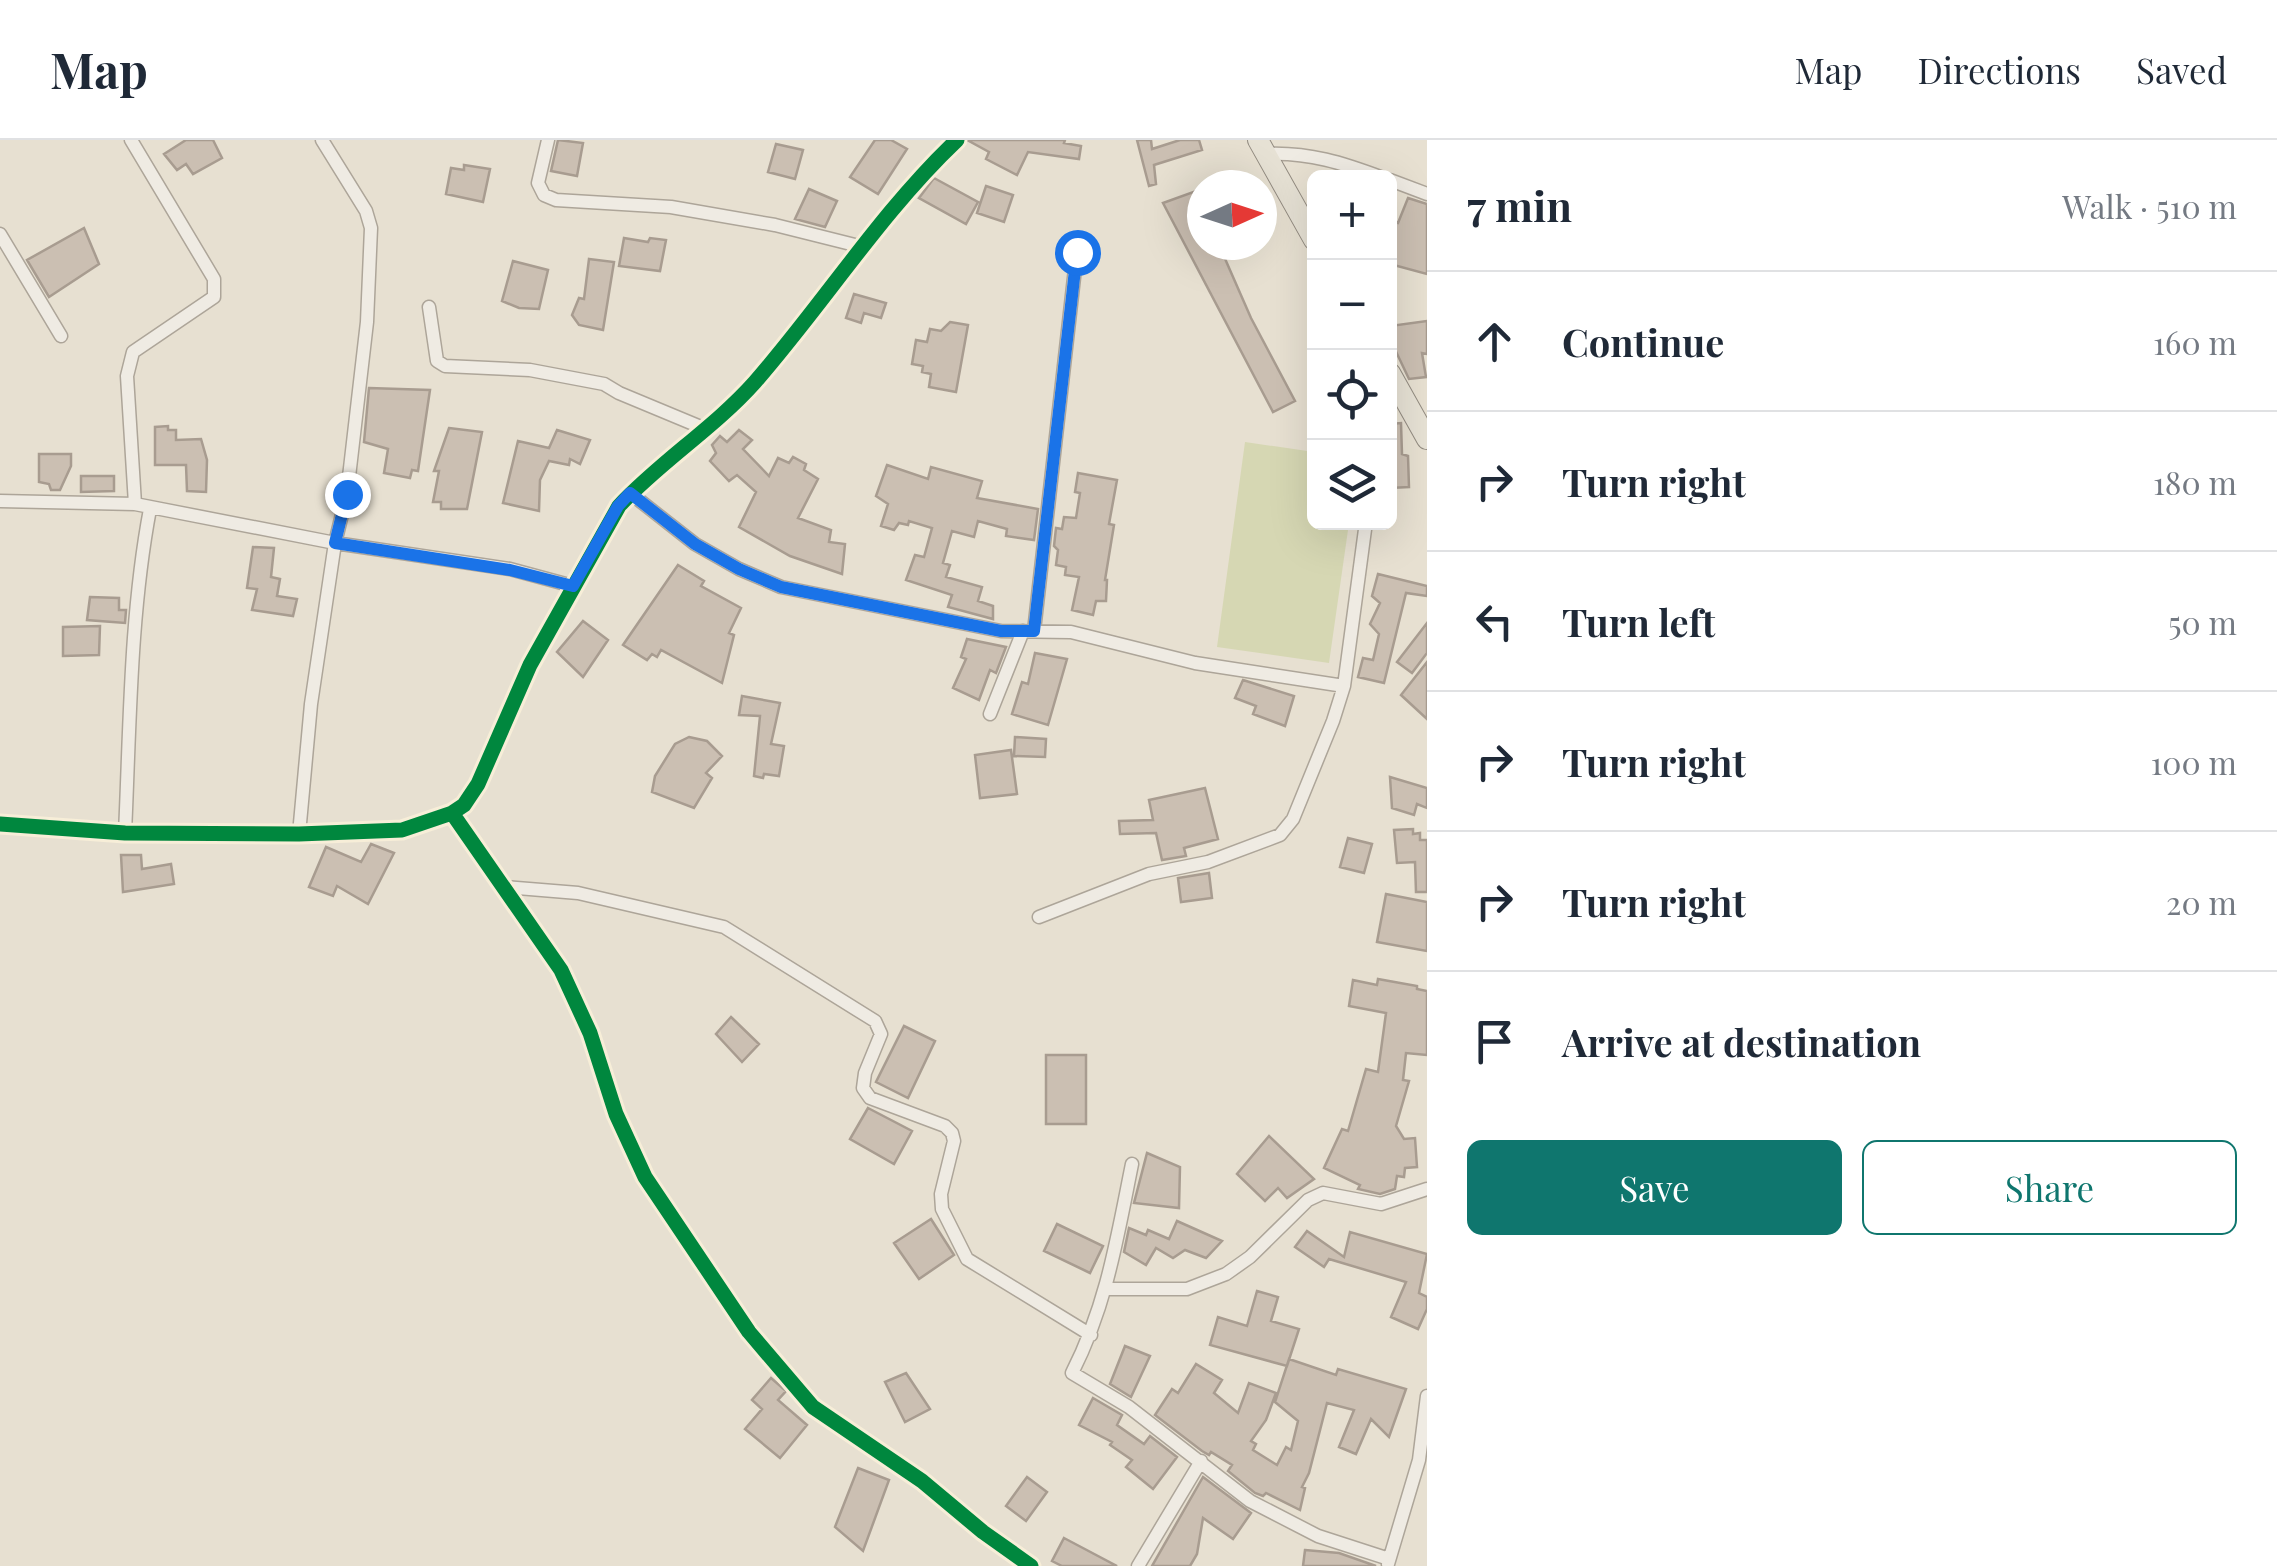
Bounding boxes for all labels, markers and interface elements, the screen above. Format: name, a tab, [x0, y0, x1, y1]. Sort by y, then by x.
text: Map	[50, 37, 148, 101]
text: Map	[1794, 46, 1862, 93]
text: Directions	[1917, 46, 2081, 93]
text: Saved	[2136, 46, 2227, 93]
north arrow	[1187, 170, 1277, 260]
map controls	[1307, 170, 1397, 530]
button: +	[1307, 170, 1397, 260]
text: 7 min	[1467, 177, 1572, 233]
text: Walk · 510 m	[2062, 184, 2237, 227]
route start	[1055, 230, 1101, 276]
button: −	[1307, 260, 1397, 350]
icon: ahead	[1467, 314, 1522, 369]
text: Continue	[1562, 316, 1724, 367]
text: 160 m	[2153, 320, 2237, 363]
button: locate	[1307, 350, 1397, 440]
button: layers	[1307, 440, 1397, 530]
icon: right	[1467, 454, 1522, 509]
text: Turn right	[1562, 456, 1746, 507]
text: 180 m	[2153, 460, 2237, 503]
route end	[325, 472, 371, 518]
icon: left	[1467, 594, 1522, 649]
text: Turn left	[1562, 596, 1715, 647]
text: 50 m	[2168, 600, 2237, 643]
icon: right	[1467, 734, 1522, 789]
text: Turn right	[1562, 736, 1746, 787]
text: 100 m	[2150, 740, 2237, 783]
icon: right	[1467, 874, 1522, 929]
text: Turn right	[1562, 876, 1746, 927]
text: 20 m	[2166, 880, 2237, 923]
icon: arrive	[1467, 1014, 1522, 1069]
text: Arrive at destination	[1562, 1016, 1921, 1067]
button: Save	[1467, 1140, 1842, 1235]
button: Share	[1862, 1140, 2237, 1235]

